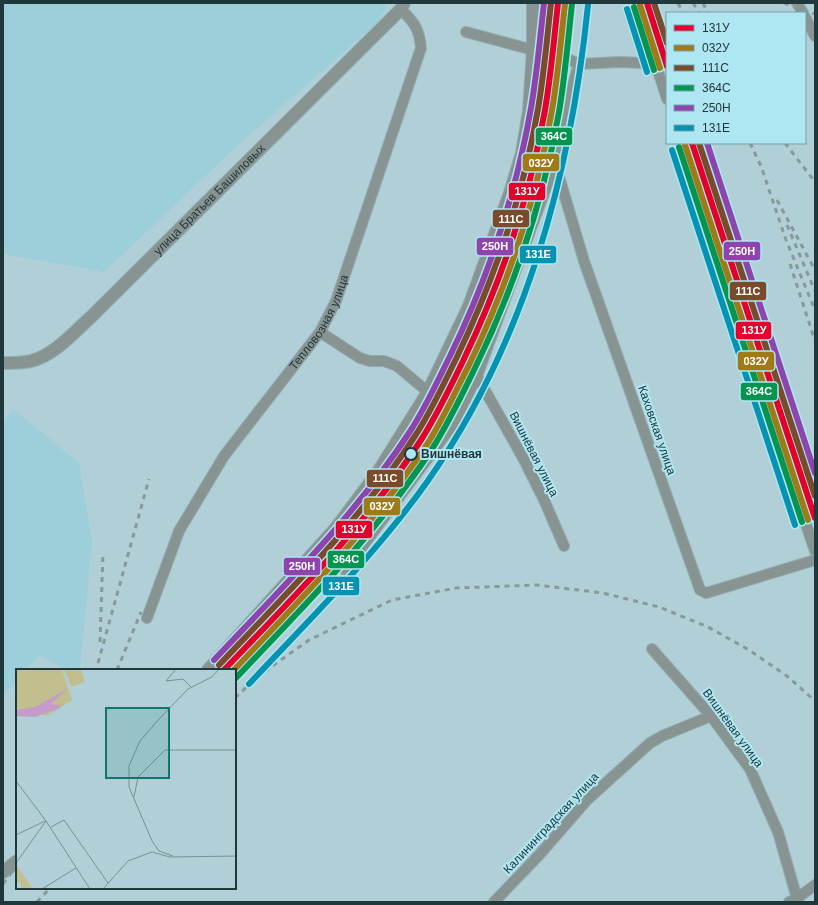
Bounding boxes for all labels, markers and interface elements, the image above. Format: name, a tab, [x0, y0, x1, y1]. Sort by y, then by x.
legend	[666, 12, 806, 144]
text: 131У	[702, 21, 730, 35]
text: 032У	[702, 41, 730, 55]
text: 111С	[702, 61, 729, 75]
text: 364С	[702, 81, 731, 95]
text: 250Н	[702, 101, 731, 115]
text: 131Е	[702, 121, 730, 135]
line badge: 364С	[535, 127, 573, 146]
text: 364С	[541, 130, 567, 142]
street label: улица Братьев Башиловых	[151, 141, 268, 258]
line badge: 032У	[522, 153, 560, 172]
text: 032У	[528, 157, 554, 169]
line badge: 131У	[508, 182, 546, 201]
text: 131У	[514, 185, 540, 197]
line badge: 111С	[492, 209, 530, 228]
text: 111С	[498, 213, 524, 225]
line badge: 250Н	[476, 237, 514, 256]
text: 250Н	[482, 240, 508, 252]
line badge: 250Н	[723, 241, 761, 261]
line badge: 131Е	[519, 245, 557, 264]
text: 250Н	[729, 245, 755, 257]
text: 131Е	[525, 248, 551, 260]
street label: Тепловозная улица	[286, 273, 351, 373]
line badge: 111С	[729, 281, 767, 301]
text: 111С	[735, 285, 761, 297]
line badge: 131У	[735, 321, 772, 340]
text: 131У	[741, 324, 767, 336]
line badge: 032У	[737, 351, 775, 371]
text: 032У	[743, 355, 769, 367]
line badge: 364С	[740, 382, 778, 401]
street label: Каховская улица	[635, 384, 679, 477]
text: 364С	[746, 385, 772, 397]
street label: Вишнёвая улица	[507, 409, 562, 499]
marker: Вишнёвая	[404, 447, 418, 461]
place label: Вишнёвая	[421, 447, 482, 461]
line badge: 111С	[366, 469, 404, 488]
text: 111С	[372, 472, 398, 484]
line badge: 032У	[363, 497, 401, 516]
text: 032У	[369, 500, 395, 512]
line badge: 131У	[335, 520, 373, 539]
text: 131У	[341, 523, 367, 535]
line badge: 364С	[327, 550, 365, 569]
text: 364С	[333, 553, 359, 565]
line badge: 250Н	[283, 557, 321, 576]
text: 250Н	[289, 560, 315, 572]
line badge: 131Е	[322, 576, 360, 596]
text: 131Е	[328, 580, 354, 592]
inset map	[16, 669, 236, 889]
street label: Вишнёвая улица	[700, 686, 766, 770]
street label: Калининградская улица	[501, 769, 602, 876]

